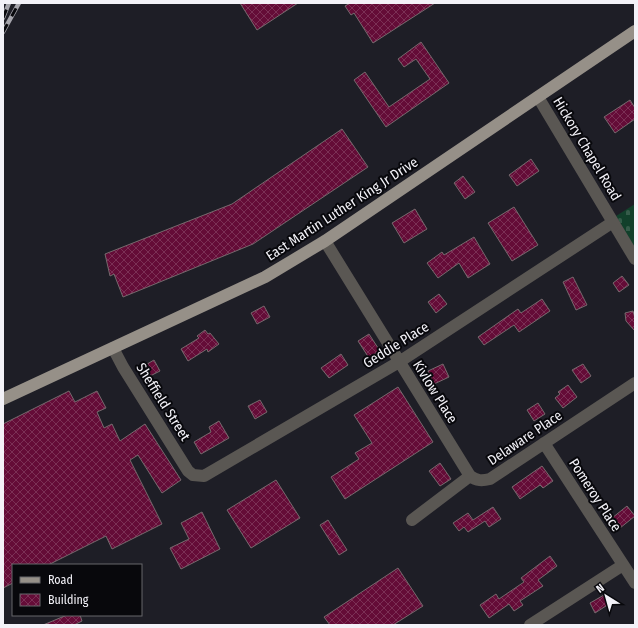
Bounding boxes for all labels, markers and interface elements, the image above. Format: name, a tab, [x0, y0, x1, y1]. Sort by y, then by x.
street label: Hickory Chapel Road	[549, 94, 625, 204]
street label: East Martin Luther King Jr Drive	[263, 153, 421, 265]
street label: Geddie Place	[360, 318, 432, 372]
street label: Kivlow Place	[409, 357, 461, 427]
street label: Sheffield Street	[132, 360, 194, 444]
street label: Delaware Place	[484, 407, 566, 469]
street label: Pomeroy Place	[565, 455, 625, 535]
legend	[12, 564, 142, 616]
text: Road	[48, 573, 73, 587]
north arrow	[586, 576, 626, 616]
text: N	[594, 581, 607, 596]
text: Building	[48, 593, 89, 607]

